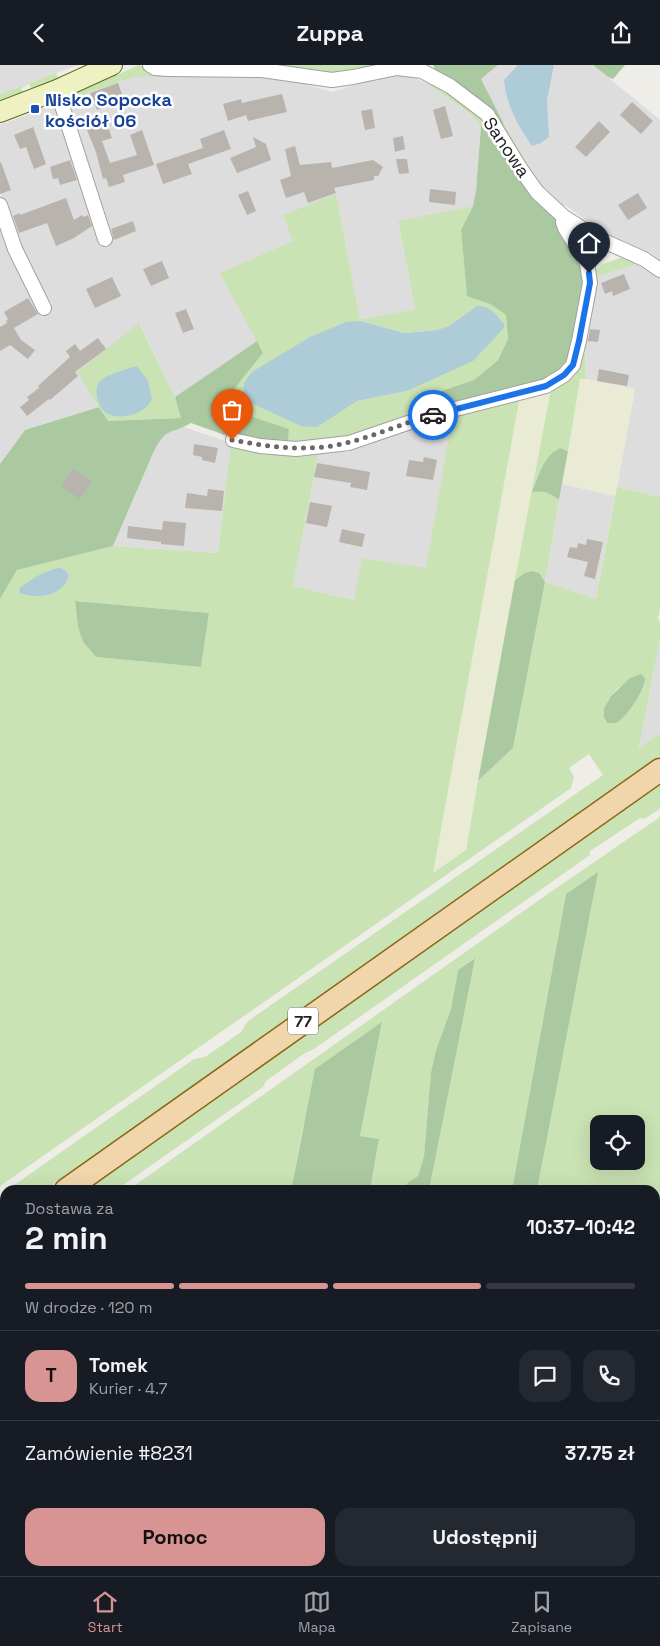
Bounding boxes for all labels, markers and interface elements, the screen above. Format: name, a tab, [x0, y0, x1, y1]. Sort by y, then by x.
icon: back	[25, 19, 53, 47]
text: Zuppa	[297, 19, 363, 47]
icon: share	[607, 19, 635, 47]
place label: Nisko Sopocka kościół 06	[45, 88, 172, 132]
marker: Nisko Sopocka kościół 06	[29, 103, 41, 115]
street label: Sanowa	[478, 112, 536, 182]
pin	[568, 222, 610, 273]
icon: home	[575, 229, 603, 257]
pin	[211, 389, 253, 440]
courier	[408, 390, 458, 440]
icon: bag	[218, 396, 246, 424]
icon: car	[419, 401, 447, 429]
road number: 77	[288, 1007, 318, 1034]
map controls	[590, 1115, 645, 1170]
button: locate	[590, 1115, 645, 1170]
text: Dostawa za	[25, 1198, 114, 1219]
text: 10:37–10:42	[526, 1215, 635, 1240]
text: 2 min	[25, 1218, 108, 1258]
text: W drodze · 120 m	[25, 1297, 152, 1318]
button: chat	[519, 1350, 571, 1402]
button: phone	[583, 1350, 635, 1402]
text: Tomek	[89, 1353, 148, 1378]
text: T	[45, 1363, 57, 1388]
text: Kurier · 4.7	[89, 1378, 168, 1399]
text: Zamówienie #8231	[25, 1441, 193, 1466]
text: 37.75 zł	[565, 1441, 635, 1466]
button: Pomoc	[25, 1508, 325, 1566]
button: Udostępnij	[335, 1508, 635, 1566]
tab: Start	[88, 1588, 123, 1636]
tab: Mapa	[298, 1588, 336, 1636]
tab: Zapisane	[511, 1588, 572, 1636]

